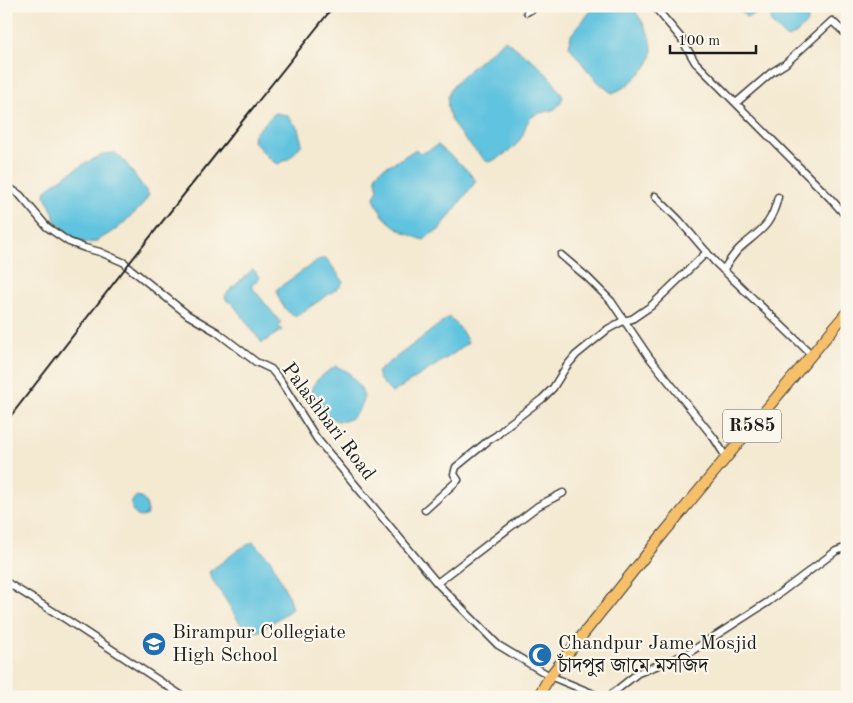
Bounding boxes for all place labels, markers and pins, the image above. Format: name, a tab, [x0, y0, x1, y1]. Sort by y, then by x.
place label: Birampur Collegiate High School	[172, 623, 346, 666]
school or university icon: Birampur Collegiate High School	[141, 631, 167, 657]
place label: Chandpur Jame Mosjid চাঁদপুর জামে মসজিদ	[557, 634, 757, 678]
mosque icon: Chandpur Jame Mosjid চাঁদপুর জামে মসজিদ	[527, 642, 553, 668]

